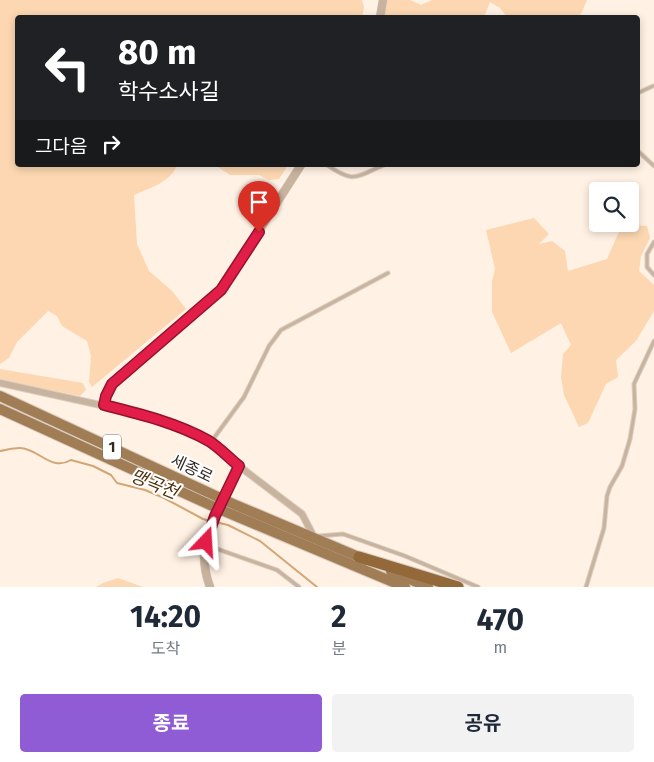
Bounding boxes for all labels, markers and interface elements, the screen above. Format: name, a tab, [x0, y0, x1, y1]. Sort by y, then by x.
text: 80 m	[118, 31, 197, 73]
icon: left	[35, 35, 100, 100]
text: 학수소사길	[118, 78, 219, 105]
icon: right	[97, 130, 125, 158]
text: 그다음	[35, 135, 87, 158]
pin	[238, 181, 280, 232]
map controls	[589, 182, 639, 232]
button: search	[589, 182, 639, 232]
icon: arrive	[245, 188, 273, 216]
road number: 1	[103, 434, 121, 460]
street label: 세종로	[168, 451, 216, 487]
water label: 맹곡천	[127, 464, 183, 504]
position arrow	[179, 515, 231, 567]
text: 14:20	[130, 599, 201, 635]
text: 2	[331, 599, 347, 635]
text: 470	[477, 602, 524, 638]
text: m	[493, 638, 507, 657]
text: 도착	[151, 639, 180, 658]
text: 분	[332, 639, 346, 658]
button: 종료	[20, 694, 322, 752]
button: 공유	[332, 694, 634, 752]

